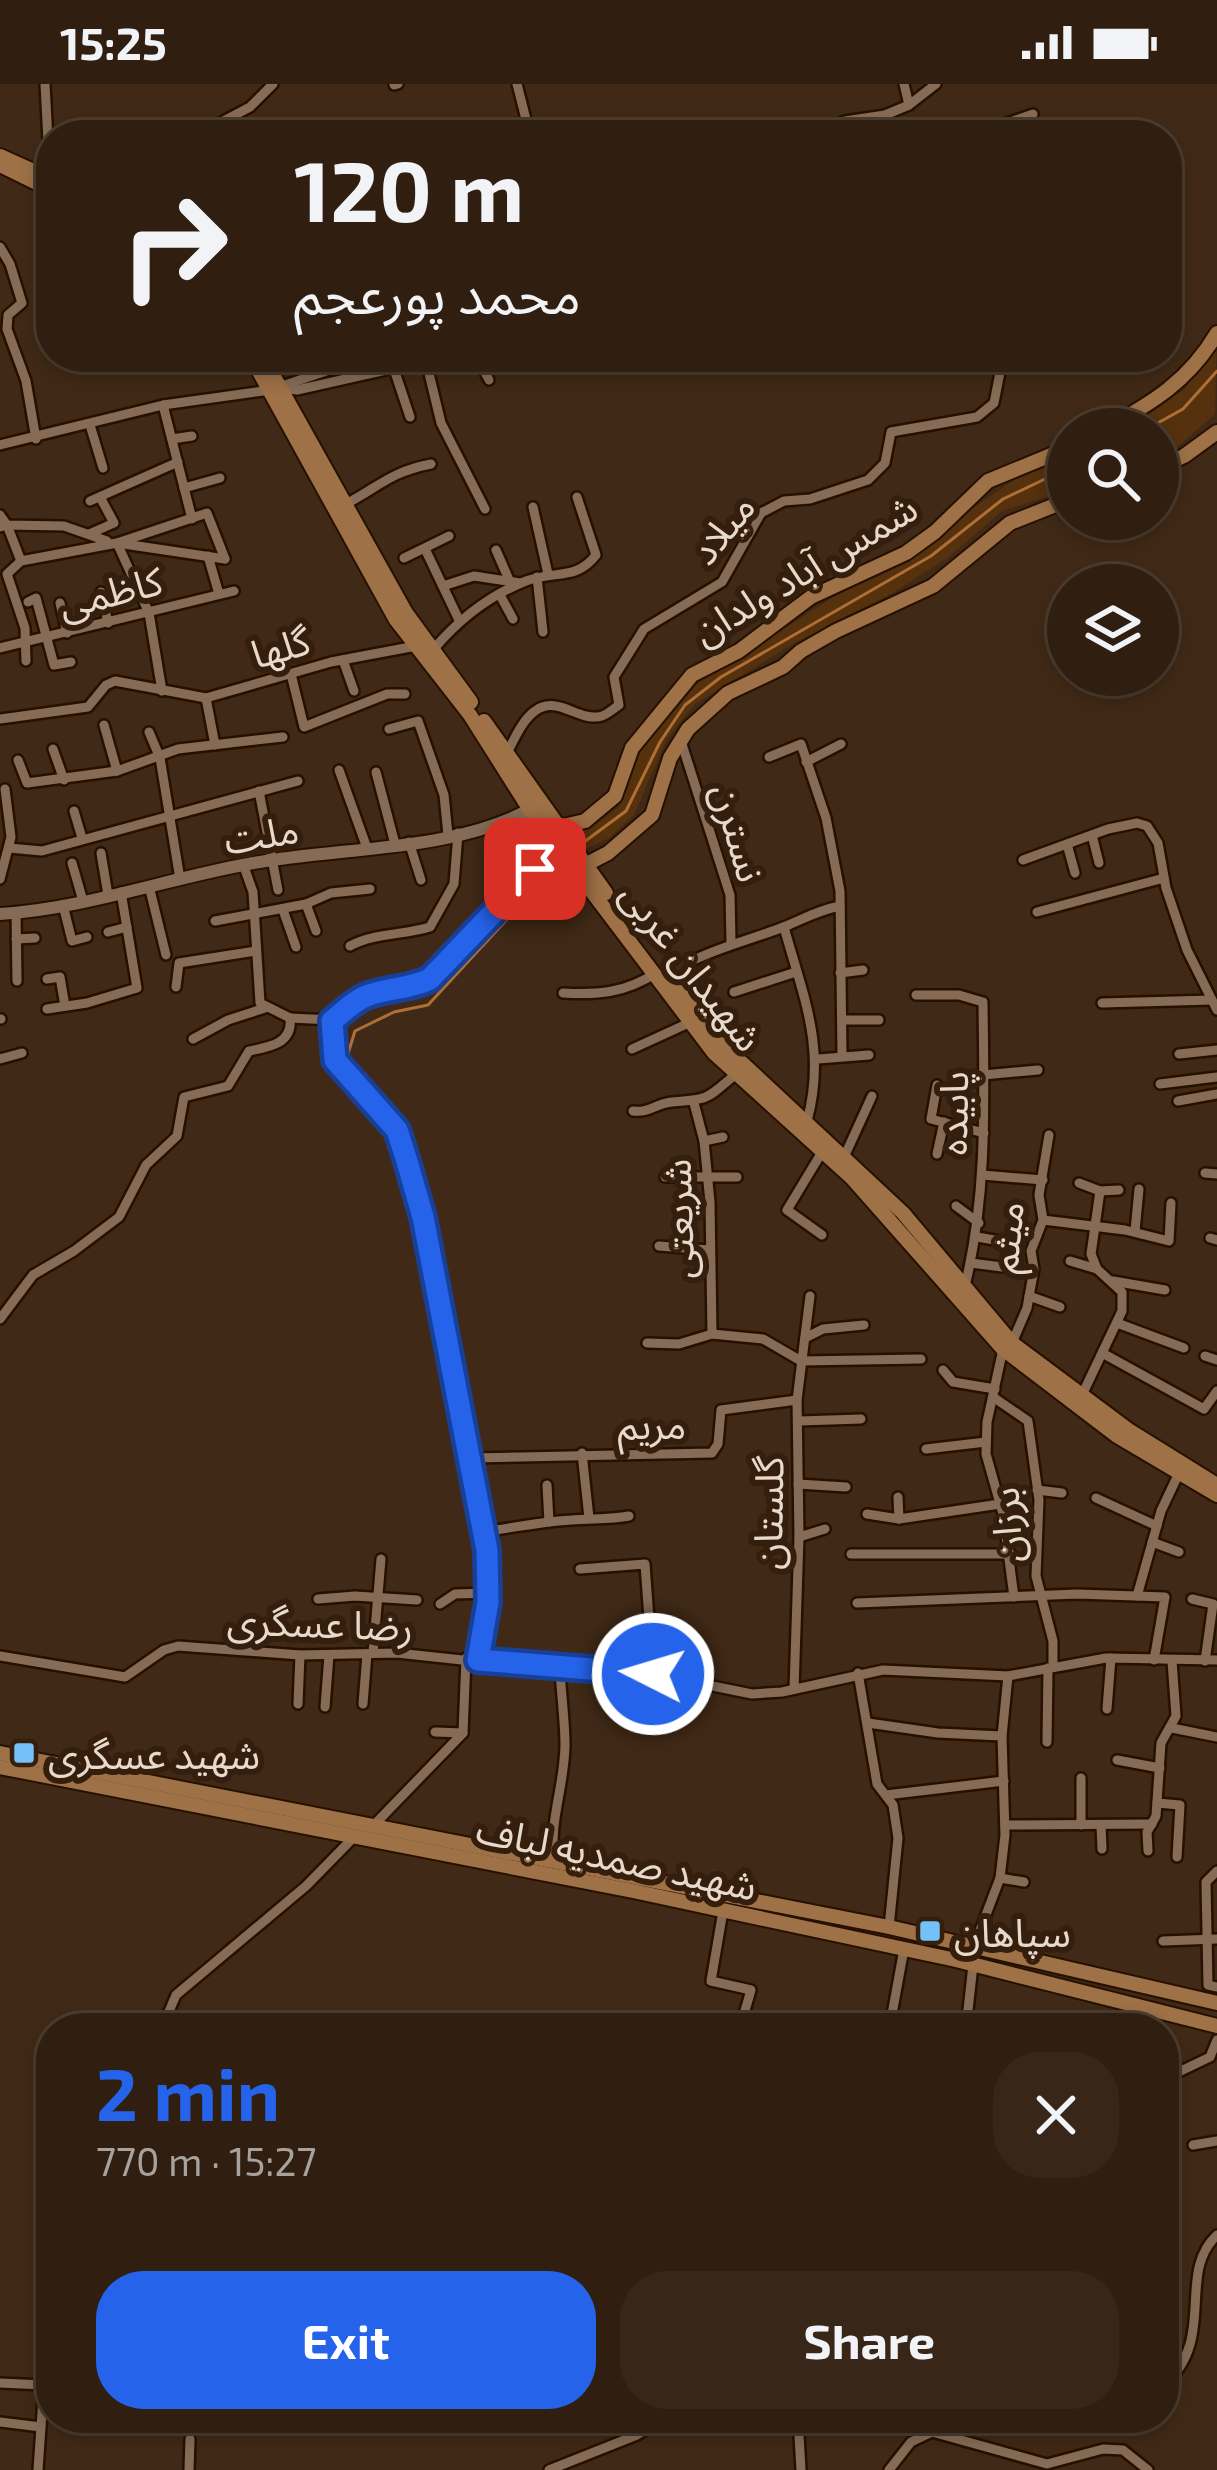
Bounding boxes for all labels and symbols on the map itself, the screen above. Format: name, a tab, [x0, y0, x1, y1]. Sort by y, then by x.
street label: شمس آباد ولدان	[683, 482, 925, 654]
street label: میلاد	[679, 483, 763, 573]
street label: کاظمی	[53, 555, 168, 627]
street label: گلها	[245, 615, 316, 678]
street label: نسترن	[703, 777, 776, 887]
street label: ملت	[220, 804, 302, 862]
pin	[484, 818, 586, 920]
street label: شهیدان غربی	[611, 870, 774, 1060]
street label: پابیده	[928, 1070, 981, 1156]
street label: شریعتی	[651, 1158, 704, 1280]
street label: میثم	[978, 1199, 1040, 1276]
street label: مریم	[618, 1400, 686, 1455]
street label: گلستان	[743, 1455, 793, 1570]
street label: برزان	[980, 1486, 1031, 1564]
street label: رضا عسگری	[226, 1595, 414, 1650]
position arrow	[590, 1611, 716, 1737]
place label: شهید عسگری	[48, 1730, 260, 1778]
marker: شهید عسگری	[11, 1740, 37, 1766]
street label: شهید صمدیه لباف	[472, 1803, 761, 1910]
place label: سپاهان	[954, 1908, 1071, 1959]
marker: سپاهان	[917, 1918, 943, 1944]

